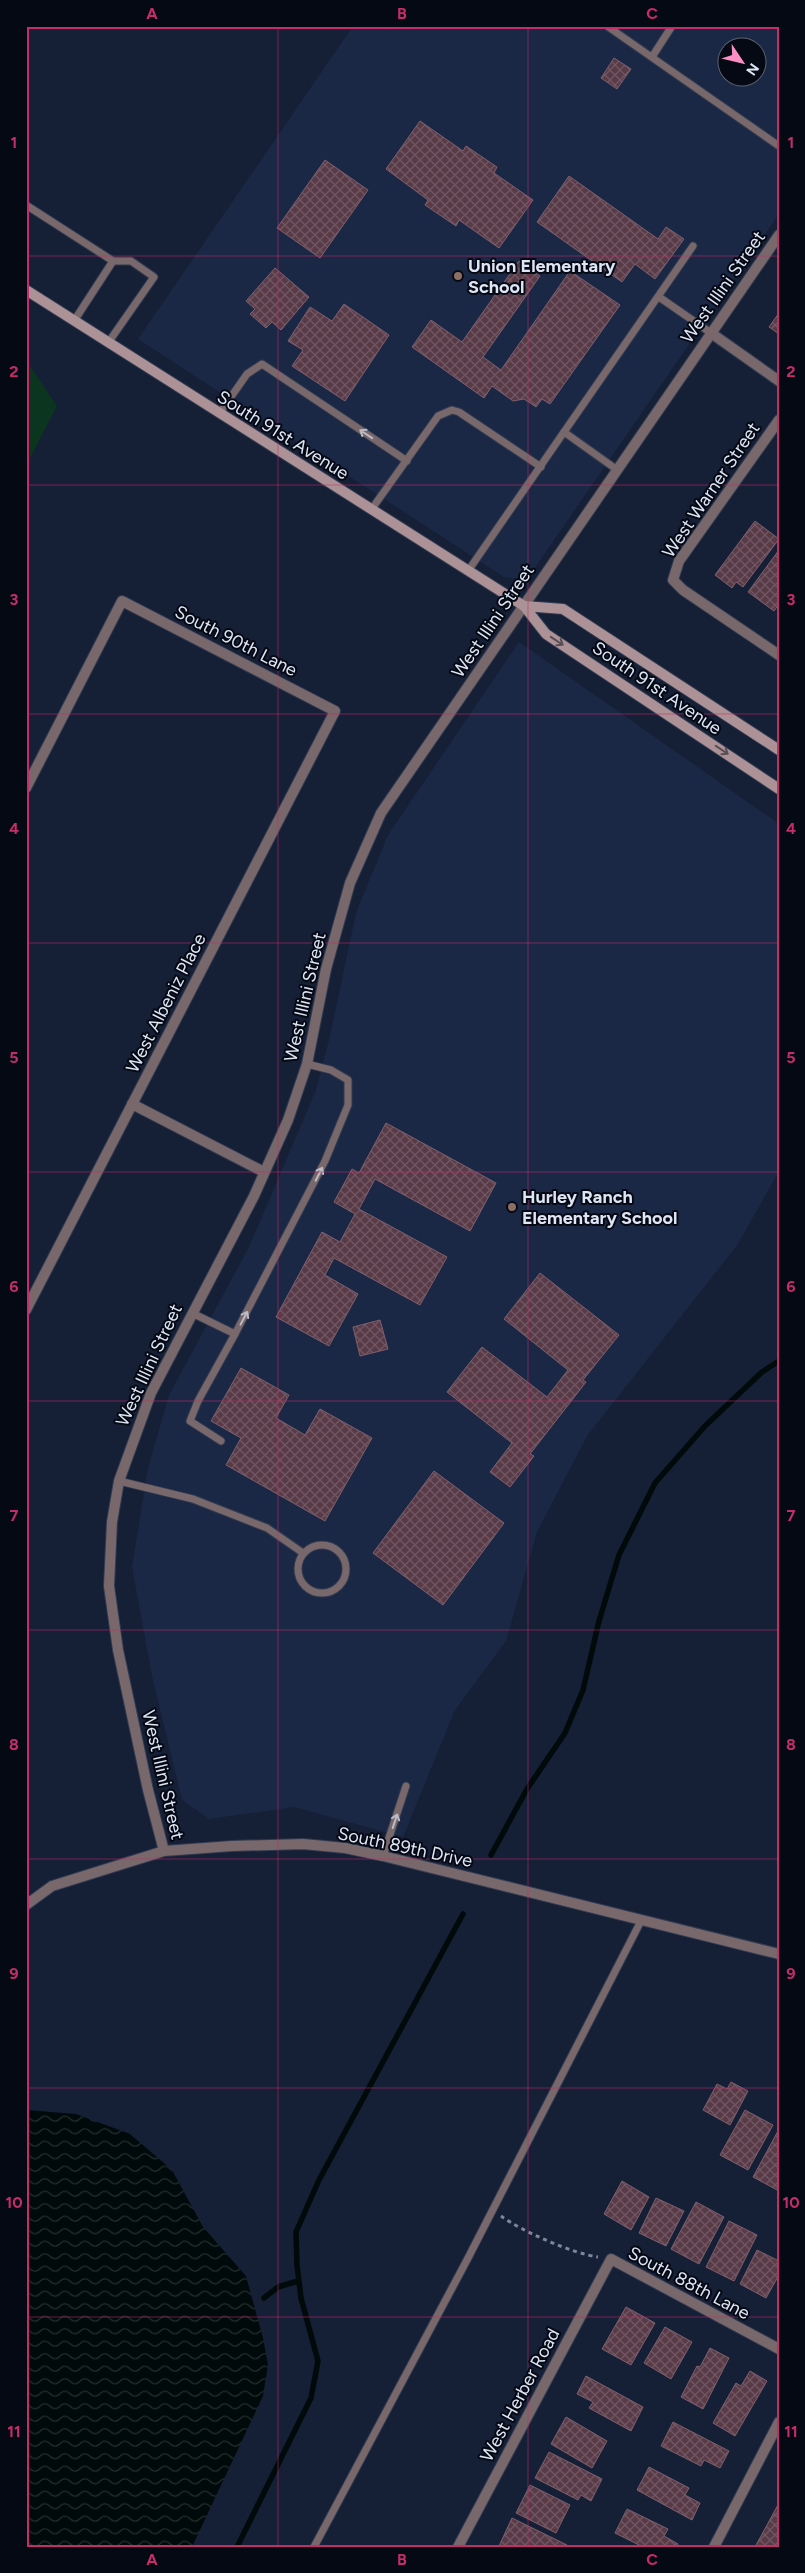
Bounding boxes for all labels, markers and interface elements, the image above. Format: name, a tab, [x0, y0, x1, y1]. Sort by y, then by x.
text: A	[146, 4, 158, 23]
text: B	[397, 4, 407, 23]
text: C	[646, 4, 658, 23]
north arrow	[718, 38, 768, 88]
text: N	[742, 60, 762, 78]
text: 1	[11, 133, 17, 152]
text: 1	[788, 133, 794, 152]
street label: West Illini Street	[676, 226, 770, 347]
place label: Union Elementary School	[468, 255, 616, 298]
marker: Union Elementary School	[452, 270, 464, 282]
text: 2	[9, 362, 19, 381]
text: 2	[786, 362, 796, 381]
street label: South 91st Avenue	[213, 386, 353, 484]
street label: West Warner Street	[658, 418, 765, 562]
one-way arrow	[359, 429, 373, 439]
street label: West Illini Street	[447, 560, 539, 682]
text: 3	[10, 590, 19, 609]
text: 3	[787, 590, 796, 609]
street label: South 90th Lane	[171, 601, 301, 681]
one-way arrow	[550, 636, 564, 646]
street label: South 91st Avenue	[588, 637, 726, 739]
one-way arrow	[715, 745, 729, 756]
text: 4	[9, 819, 19, 838]
text: 4	[786, 819, 796, 838]
street label: West Albeniz Place	[121, 930, 211, 1076]
street label: West Illini Street	[279, 930, 331, 1064]
text: 5	[9, 1048, 19, 1067]
text: 5	[786, 1048, 796, 1067]
one-way arrow	[314, 1166, 324, 1181]
place label: Hurley Ranch Elementary School	[522, 1186, 677, 1229]
marker: Hurley Ranch Elementary School	[506, 1201, 518, 1213]
text: 6	[9, 1277, 19, 1296]
text: 6	[786, 1277, 796, 1296]
street label: West Illini Street	[111, 1300, 187, 1429]
one-way arrow	[239, 1311, 249, 1325]
text: 7	[10, 1506, 19, 1525]
text: 7	[787, 1506, 796, 1525]
street label: West Illini Street	[137, 1708, 189, 1842]
text: 8	[9, 1735, 19, 1754]
text: 8	[786, 1735, 796, 1754]
one-way arrow	[391, 1814, 400, 1829]
street label: South 89th Drive	[336, 1822, 474, 1872]
text: 9	[9, 1964, 19, 1983]
text: 9	[786, 1964, 796, 1983]
text: 10	[5, 2193, 23, 2212]
text: 10	[782, 2193, 800, 2212]
street label: South 88th Lane	[624, 2242, 754, 2324]
street label: West Herber Road	[476, 2325, 564, 2465]
text: 11	[7, 2422, 21, 2441]
text: 11	[784, 2422, 798, 2441]
text: A	[146, 2550, 158, 2569]
text: B	[397, 2550, 407, 2569]
text: C	[646, 2550, 658, 2569]

